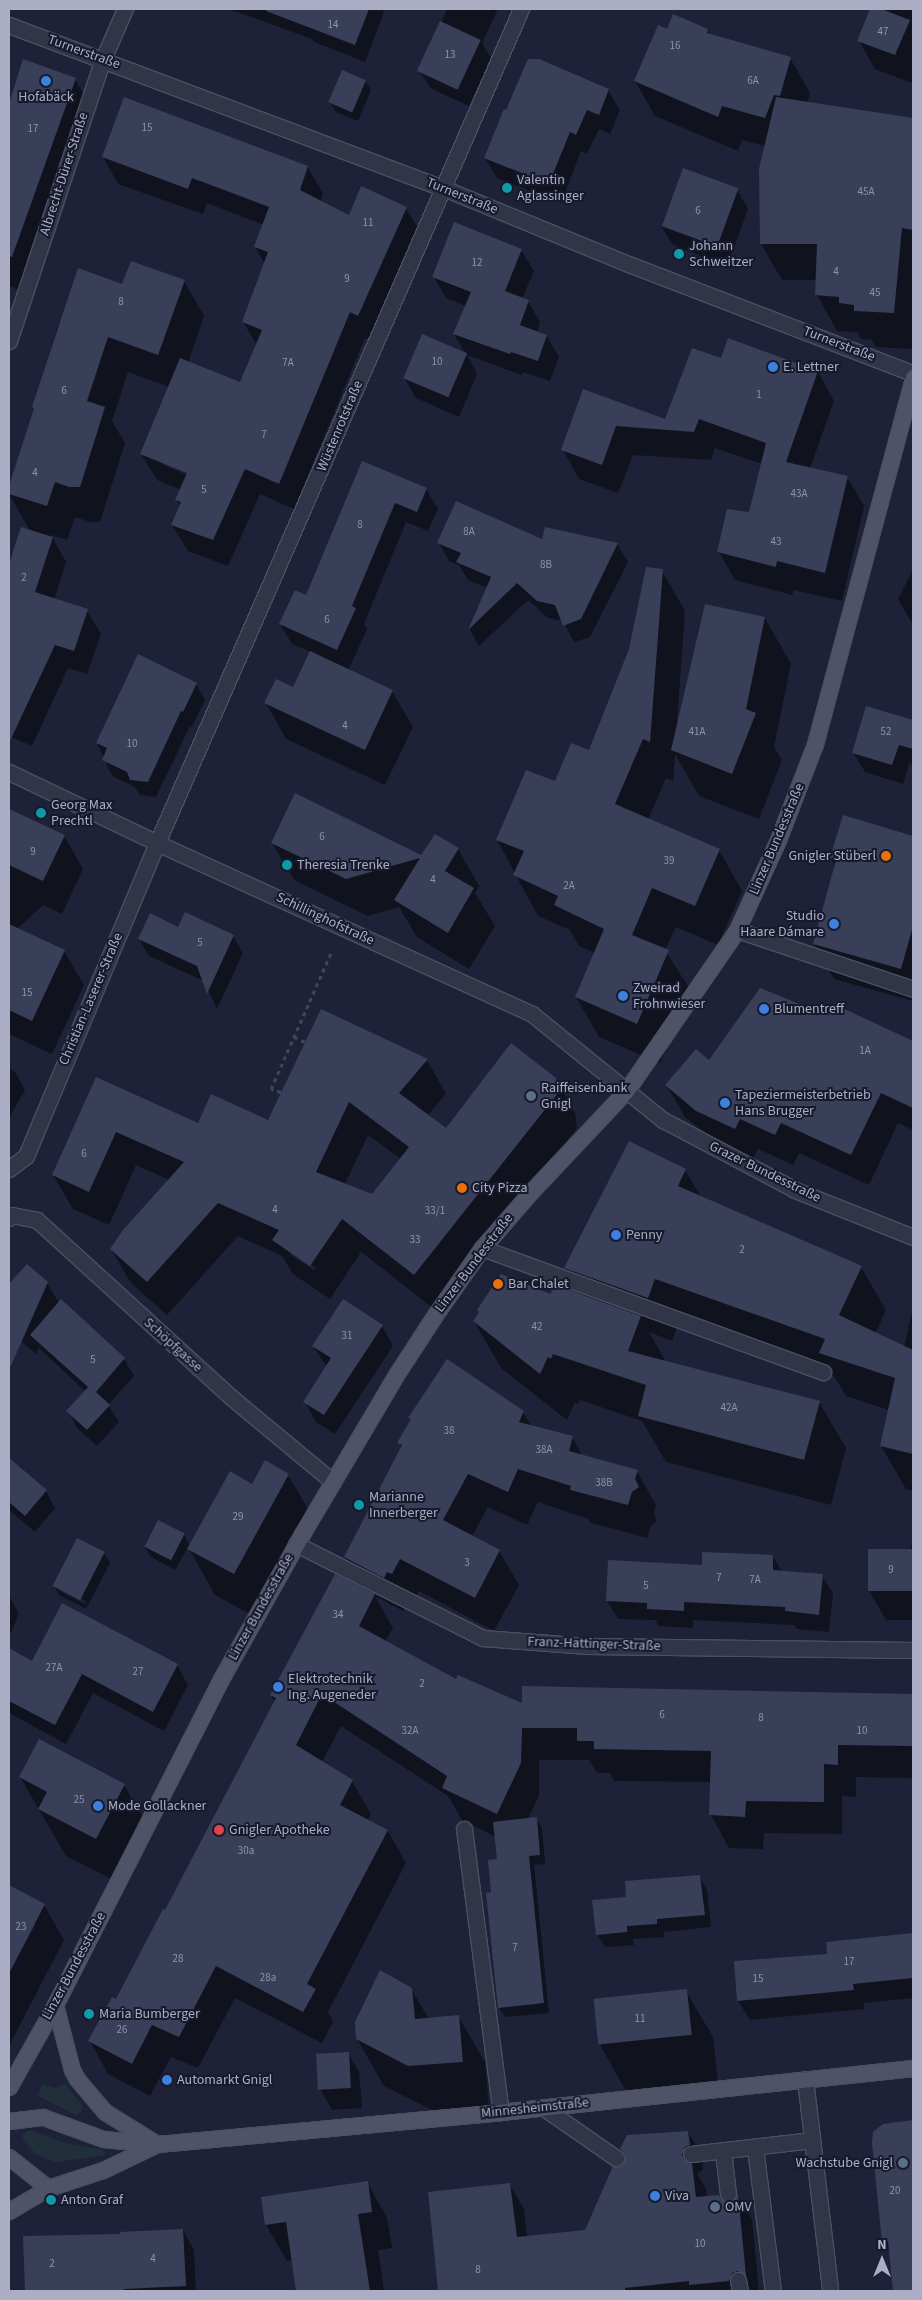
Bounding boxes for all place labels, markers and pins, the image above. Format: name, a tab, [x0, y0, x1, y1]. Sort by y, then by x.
marker: Hofabäck	[40, 75, 52, 87]
place label: Hofabäck	[18, 89, 74, 105]
place label: Valentin Aglassinger	[517, 172, 584, 204]
marker: Valentin Aglassinger	[501, 182, 513, 194]
place label: Johann Schweitzer	[689, 238, 753, 270]
marker: Johann Schweitzer	[673, 248, 685, 260]
place label: E. Lettner	[783, 359, 839, 375]
marker: E. Lettner	[767, 361, 779, 373]
place label: Georg Max Prechtl	[51, 797, 112, 830]
marker: Georg Max Prechtl	[35, 807, 47, 819]
place label: Gnigler Stüberl	[788, 848, 876, 864]
marker: Gnigler Stüberl	[880, 850, 892, 862]
place label: Theresia Trenke	[297, 857, 390, 873]
marker: Theresia Trenke	[281, 859, 293, 871]
place label: Studio Haare Dámare	[740, 908, 824, 940]
marker: Studio Haare Dámare	[828, 918, 840, 930]
place label: Zweirad Frohnwieser	[633, 980, 705, 1012]
marker: Zweirad Frohnwieser	[617, 990, 629, 1002]
place label: Blumentreff	[774, 1001, 844, 1017]
marker: Blumentreff	[758, 1003, 770, 1015]
place label: Raiffeisenbank Gnigl	[541, 1080, 627, 1112]
place label: Tapeziermeisterbetrieb Hans Brugger	[735, 1087, 871, 1120]
marker: Raiffeisenbank Gnigl	[525, 1090, 537, 1102]
marker: Tapeziermeisterbetrieb Hans Brugger	[719, 1097, 731, 1109]
place label: City Pizza	[472, 1180, 528, 1196]
marker: City Pizza	[456, 1182, 468, 1194]
place label: Penny	[626, 1227, 662, 1243]
marker: Penny	[610, 1229, 622, 1241]
place label: Bar Chalet	[508, 1276, 569, 1292]
marker: Bar Chalet	[492, 1278, 504, 1290]
place label: Marianne Innerberger	[369, 1489, 438, 1521]
marker: Marianne Innerberger	[353, 1499, 365, 1511]
place label: Elektrotechnik Ing. Augeneder	[288, 1671, 376, 1704]
marker: Elektrotechnik Ing. Augeneder	[272, 1681, 284, 1693]
place label: Mode Gollackner	[108, 1798, 206, 1814]
marker: Mode Gollackner	[92, 1800, 104, 1812]
place label: Gnigler Apotheke	[229, 1822, 330, 1838]
marker: Gnigler Apotheke	[213, 1824, 225, 1836]
place label: Maria Bumberger	[99, 2006, 200, 2022]
marker: Maria Bumberger	[83, 2008, 95, 2020]
place label: Automarkt Gnigl	[177, 2072, 272, 2088]
marker: Automarkt Gnigl	[161, 2074, 173, 2086]
place label: Wachstube Gnigl	[795, 2155, 893, 2171]
marker: Wachstube Gnigl	[897, 2157, 909, 2169]
place label: Viva	[665, 2188, 689, 2204]
marker: Viva	[649, 2190, 661, 2202]
place label: Anton Graf	[61, 2192, 123, 2208]
marker: Anton Graf	[45, 2194, 57, 2206]
place label: OMV	[725, 2199, 752, 2215]
marker: OMV	[709, 2201, 721, 2213]

